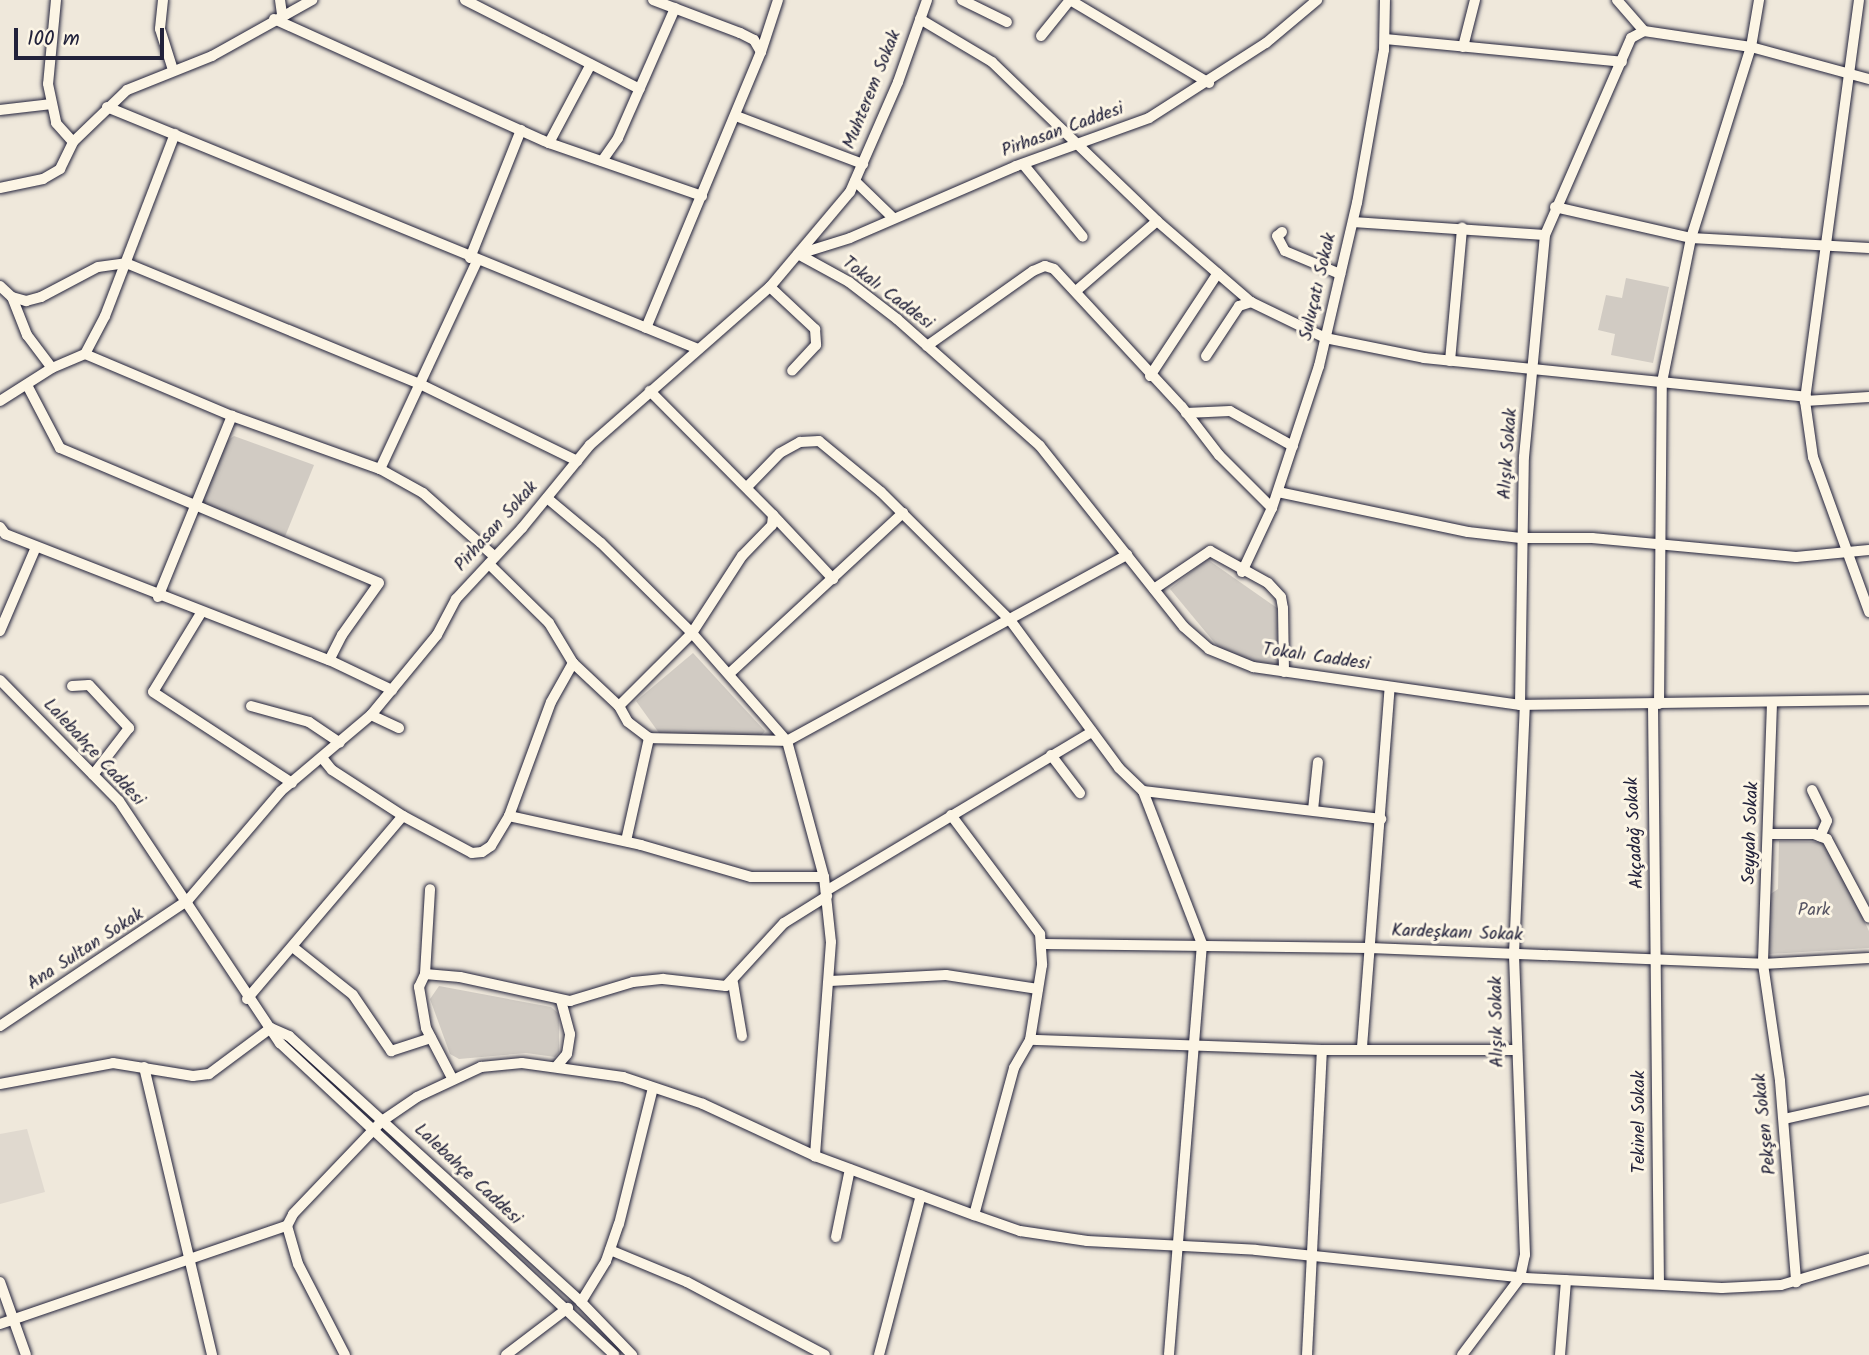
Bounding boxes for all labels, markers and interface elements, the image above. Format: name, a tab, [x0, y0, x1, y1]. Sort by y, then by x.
scale bar	[18, 14, 168, 58]
text: 100 m	[27, 23, 80, 56]
street label: Muhterem Sokak	[839, 27, 907, 153]
street label: Pirhasan Caddesi	[999, 99, 1127, 163]
street label: Suluçatı Sokak	[1296, 231, 1342, 343]
street label: Tokalı Caddesi	[837, 253, 937, 335]
street label: Alışık Sokak	[1495, 408, 1523, 500]
street label: Pirhasan Sokak	[451, 477, 543, 577]
street label: Tokalı Caddesi	[1261, 640, 1371, 676]
street label: Lalebahçe Caddesi	[38, 695, 148, 811]
street label: Akçadağ Sokak	[1622, 776, 1650, 890]
street label: Seyyah Sokak	[1739, 781, 1765, 885]
park label: Park	[1798, 900, 1830, 922]
street label: Ana Sultan Sokak	[24, 904, 148, 996]
street label: Kardeşkanı Sokak	[1391, 921, 1523, 947]
street label: Alışık Sokak	[1486, 976, 1510, 1068]
street label: Tekinel Sokak	[1629, 1071, 1651, 1173]
street label: Pekşen Sokak	[1750, 1072, 1782, 1176]
street label: Lalebahçe Caddesi	[409, 1120, 525, 1230]

